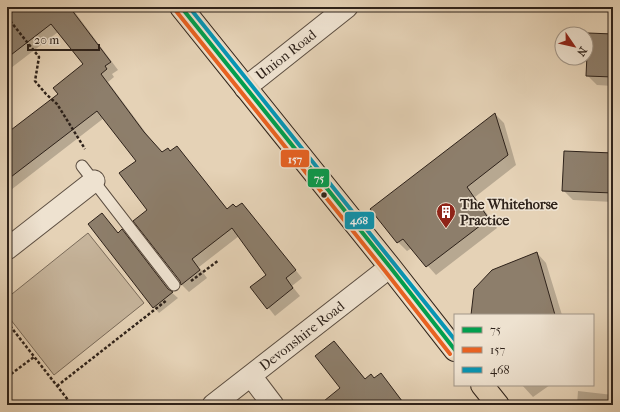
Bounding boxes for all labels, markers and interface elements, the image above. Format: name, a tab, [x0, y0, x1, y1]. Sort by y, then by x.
scale bar	[28, 26, 99, 52]
street label: Union Road	[252, 26, 320, 84]
north arrow	[554, 26, 594, 66]
text: 20 m	[34, 33, 59, 47]
text: N	[574, 44, 590, 59]
line badge: 157	[280, 149, 310, 168]
text: 157	[288, 153, 303, 166]
line badge: 75	[307, 168, 330, 188]
text: 75	[313, 172, 324, 185]
unlabelled marker	[319, 190, 329, 200]
place label: The Whitehorse Practice	[459, 196, 558, 229]
building icon: The Whitehorse Practice	[435, 201, 457, 229]
line badge: 468	[344, 211, 375, 230]
text: 468	[349, 214, 368, 227]
street label: Devonshire Road	[256, 297, 348, 375]
legend	[454, 314, 594, 386]
text: 75	[490, 323, 501, 337]
text: 157	[490, 343, 505, 357]
text: 468	[490, 363, 510, 377]

